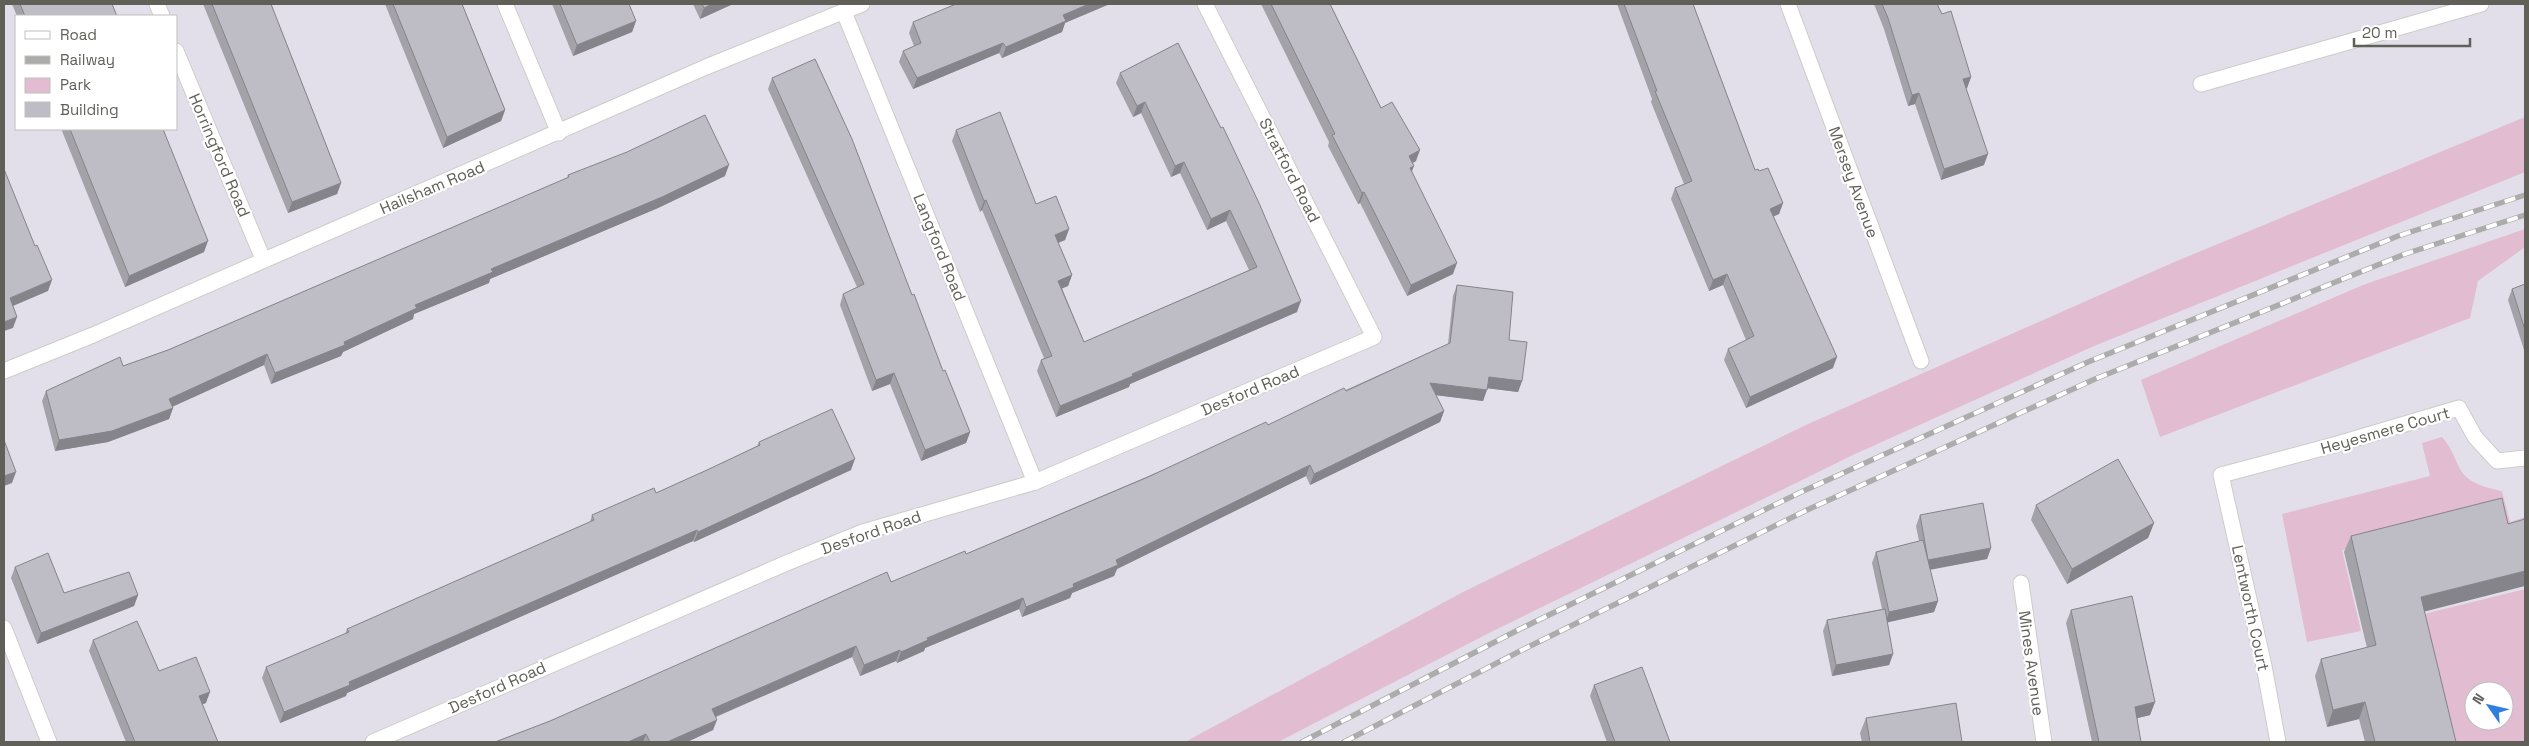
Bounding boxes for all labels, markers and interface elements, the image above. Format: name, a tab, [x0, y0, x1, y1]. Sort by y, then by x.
legend	[15, 15, 178, 130]
scale bar	[2354, 15, 2470, 47]
text: 20 m	[2362, 23, 2397, 42]
text: Road	[60, 25, 97, 44]
text: Railway	[60, 50, 115, 69]
text: Park	[60, 75, 91, 94]
street label: Horringford Road	[184, 90, 255, 220]
text: Building	[60, 100, 119, 119]
street label: Stratford Road	[1254, 114, 1325, 226]
street label: Mersey Avenue	[1824, 123, 1883, 241]
street label: Hailsham Road	[376, 156, 488, 219]
street label: Langford Road	[908, 190, 971, 304]
street label: Desford Road	[1198, 360, 1302, 421]
street label: Heyesmere Court	[2318, 402, 2452, 459]
street label: Desford Road	[818, 506, 924, 559]
street label: Lentworth Court	[2227, 543, 2274, 673]
street label: Mines Avenue	[2014, 609, 2049, 717]
street label: Desford Road	[445, 657, 549, 718]
north arrow	[2464, 681, 2514, 731]
text: N	[2468, 690, 2488, 708]

